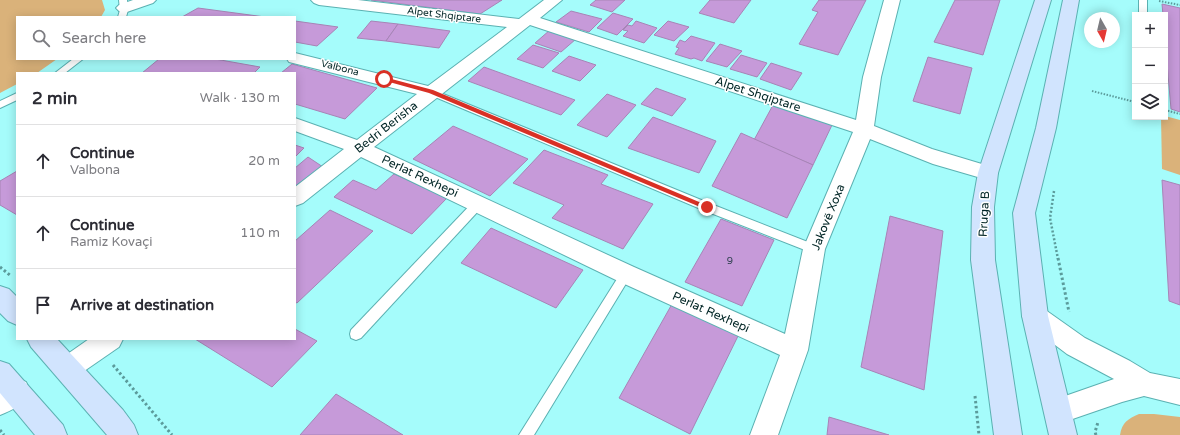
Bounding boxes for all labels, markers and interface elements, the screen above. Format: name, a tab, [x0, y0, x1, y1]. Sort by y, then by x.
street label: Alpet Shqiptare	[406, 5, 482, 26]
north arrow	[1084, 12, 1120, 48]
map controls	[1132, 12, 1168, 120]
button: +	[1132, 12, 1168, 48]
search box	[16, 16, 296, 60]
icon: search	[30, 27, 52, 49]
text: Search here	[62, 29, 146, 47]
button: −	[1132, 48, 1168, 84]
street label: Valbona	[320, 58, 360, 78]
route start	[375, 70, 393, 88]
street label: Alpet Shqiptare	[713, 74, 803, 114]
button: layers	[1132, 84, 1168, 120]
text: 2 min	[32, 88, 77, 109]
text: Walk · 130 m	[200, 90, 280, 106]
street label: Bedri Berisha	[352, 98, 420, 156]
text: Continue	[70, 144, 134, 162]
icon: ahead	[32, 150, 54, 172]
street label: Perlat Rexhepi	[379, 152, 461, 200]
text: 20 m	[248, 153, 280, 169]
text: Valbona	[70, 162, 120, 178]
street label: Jakovë Xoxa	[808, 182, 848, 252]
street label: Rruga B	[976, 191, 992, 237]
route end	[698, 198, 716, 216]
text: Continue	[70, 216, 134, 234]
icon: ahead	[32, 222, 54, 244]
text: 110 m	[240, 225, 280, 241]
text: Ramiz Kovaçi	[70, 234, 152, 250]
house number: 9	[727, 255, 733, 267]
street label: Perlat Rexhepi	[670, 289, 752, 335]
icon: arrive	[32, 294, 54, 316]
text: Arrive at destination	[70, 296, 214, 314]

